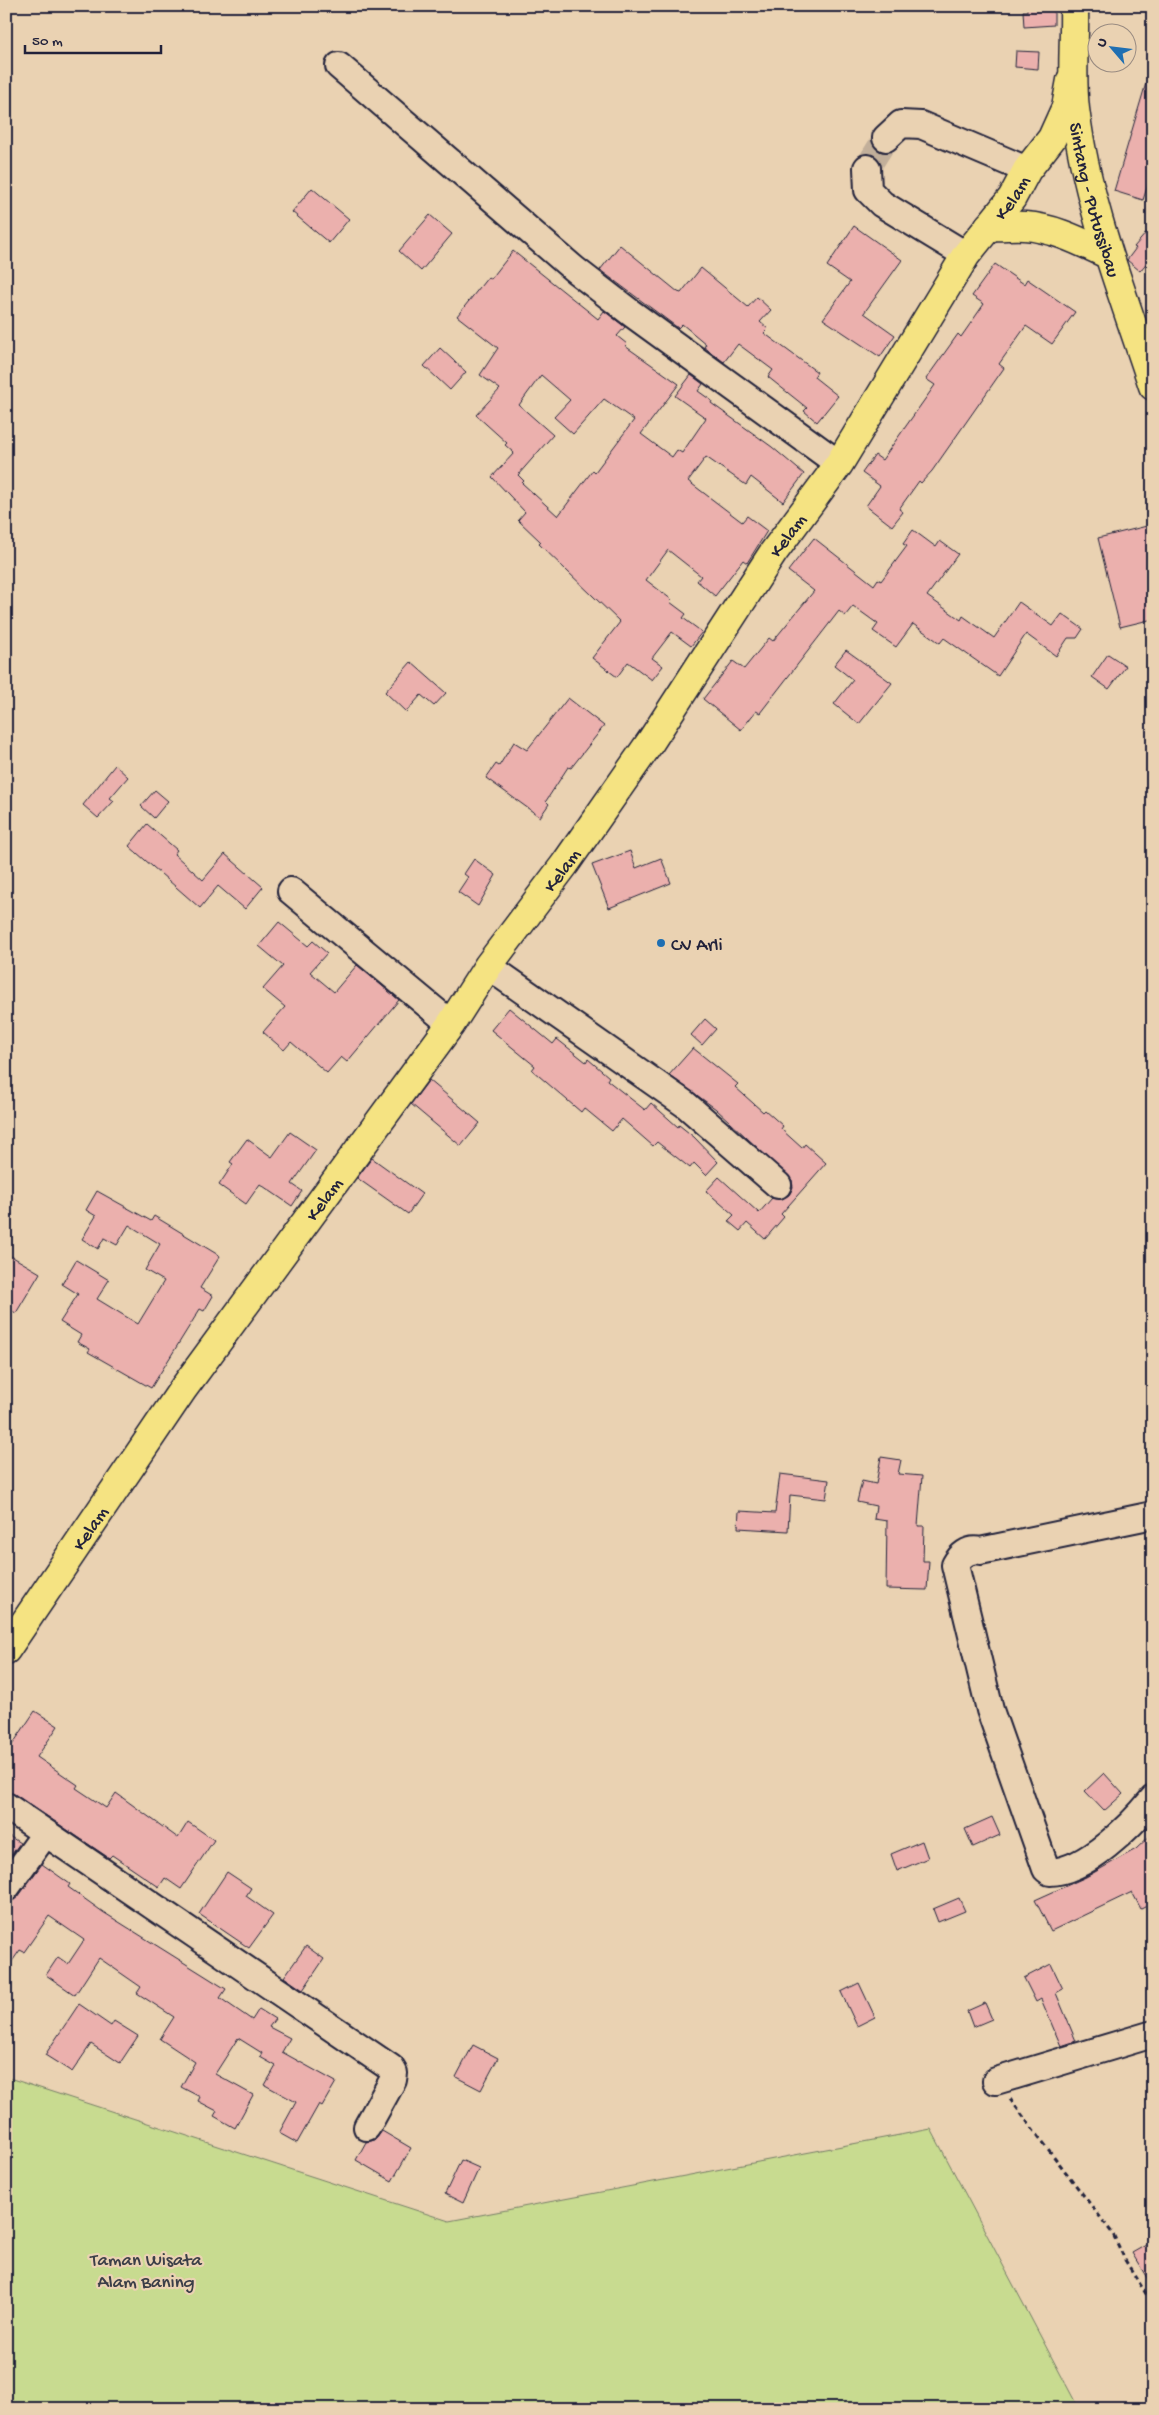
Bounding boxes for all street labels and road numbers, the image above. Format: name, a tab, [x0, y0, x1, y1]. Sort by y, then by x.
street label: Sintang - Putussibau	[1062, 121, 1124, 281]
street label: Kelam	[991, 172, 1037, 226]
street label: Kelam	[766, 510, 814, 563]
street label: Kelam	[540, 845, 588, 898]
street label: Kelam	[302, 1174, 350, 1227]
street label: Kelam	[69, 1503, 115, 1556]

